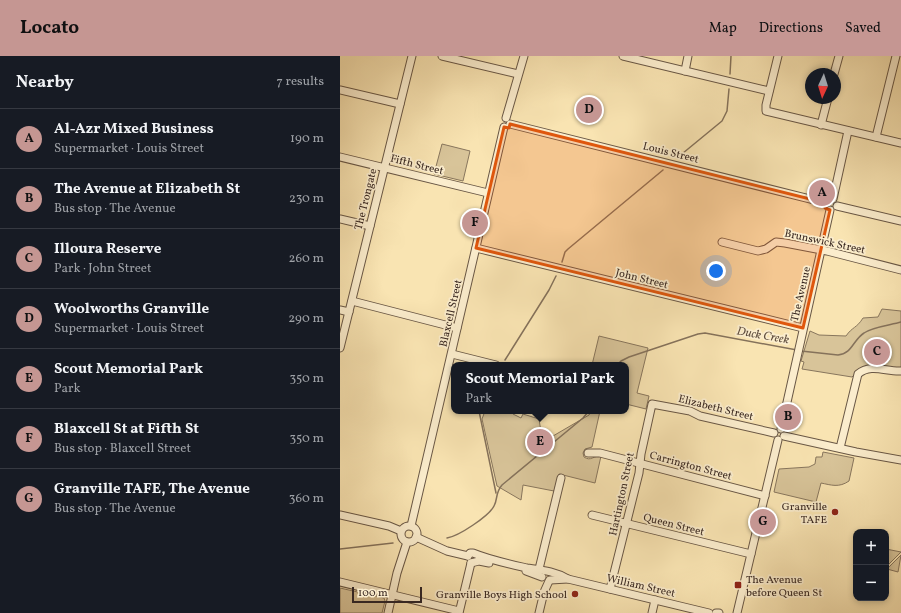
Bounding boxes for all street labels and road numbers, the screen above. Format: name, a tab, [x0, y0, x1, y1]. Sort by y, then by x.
street label: Louis Street	[641, 139, 700, 168]
street label: Fifth Street	[388, 152, 445, 179]
street label: The Trongate	[352, 167, 381, 232]
street label: Brunswick Street	[783, 227, 867, 258]
street label: The Avenue	[788, 265, 815, 323]
street label: John Street	[614, 266, 670, 293]
street label: Blaxcell Street	[436, 278, 467, 349]
street label: Elizabeth Street	[677, 392, 755, 425]
street label: Carrington Street	[648, 448, 734, 485]
street label: Hartington Street	[606, 451, 639, 537]
street label: Queen Street	[642, 511, 706, 540]
street label: William Street	[605, 571, 677, 602]

